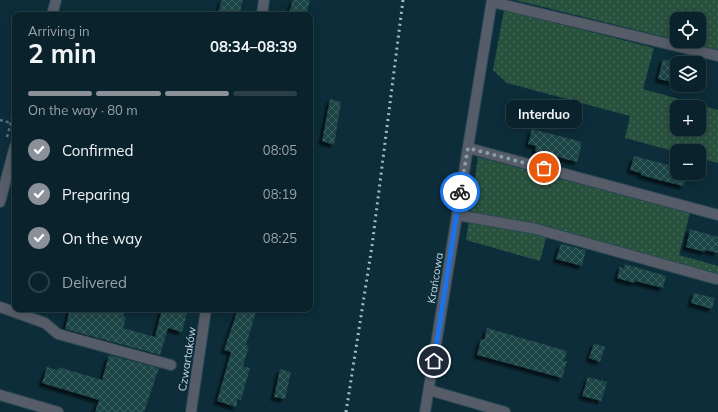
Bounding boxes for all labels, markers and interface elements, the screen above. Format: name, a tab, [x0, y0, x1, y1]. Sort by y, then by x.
map controls	[670, 12, 706, 180]
button: locate	[670, 12, 706, 48]
text: Arriving in	[28, 23, 90, 39]
text: 2 min	[28, 37, 97, 70]
text: 08:34–08:39	[210, 37, 297, 56]
button: layers	[670, 56, 706, 92]
callout: Interduo	[506, 100, 582, 128]
button: +	[670, 100, 706, 136]
text: On the way · 80 m	[28, 102, 138, 118]
text: Interduo	[518, 106, 570, 122]
icon: check	[28, 139, 50, 161]
text: Confirmed	[62, 141, 133, 160]
text: 08:05	[263, 142, 297, 158]
button: −	[670, 144, 706, 180]
pin	[527, 151, 561, 185]
icon: bag	[533, 157, 555, 179]
courier	[440, 172, 480, 212]
icon: bike	[449, 181, 471, 203]
icon: check	[28, 183, 50, 205]
text: Preparing	[62, 185, 130, 204]
text: 08:19	[263, 186, 297, 202]
icon: check	[28, 227, 50, 249]
text: On the way	[62, 229, 142, 248]
text: 08:25	[263, 230, 297, 246]
street label: Krańcowa	[424, 251, 446, 305]
text: Delivered	[62, 273, 127, 292]
street label: Czwartaków	[175, 325, 199, 392]
pin	[417, 344, 451, 378]
icon: home	[423, 350, 445, 372]

